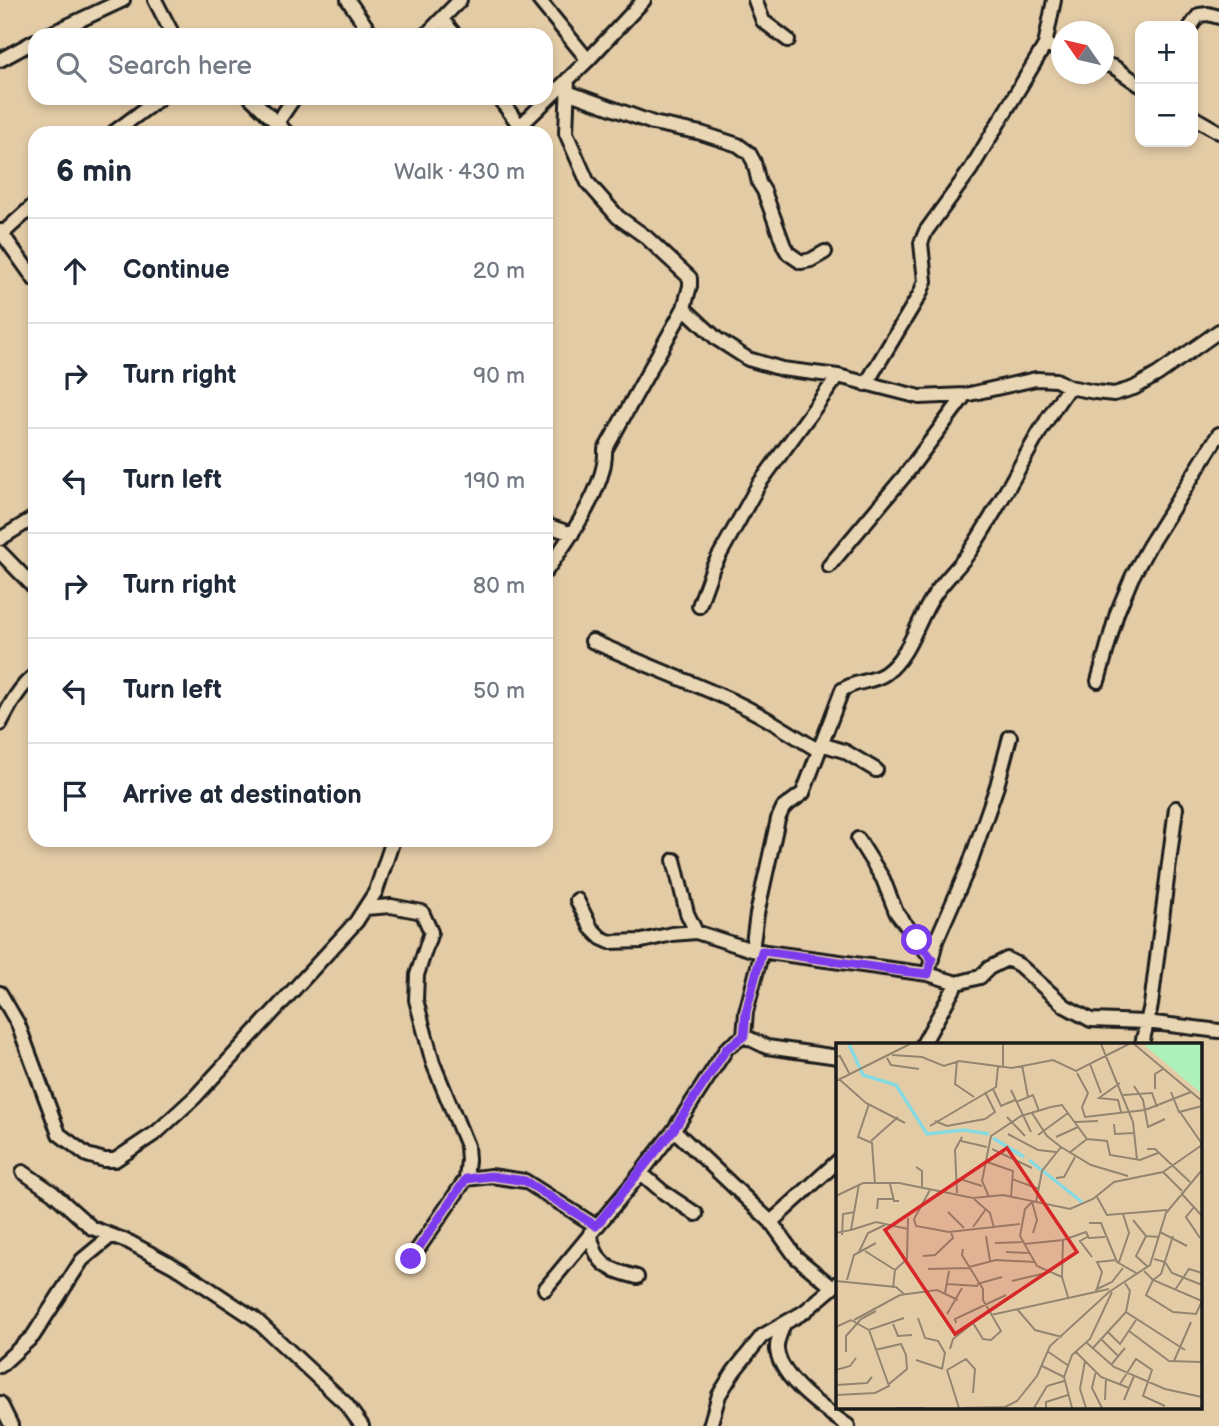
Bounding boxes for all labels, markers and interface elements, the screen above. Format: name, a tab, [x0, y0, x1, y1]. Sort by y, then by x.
north arrow	[1051, 21, 1114, 84]
map controls	[1135, 21, 1198, 147]
button: +	[1135, 21, 1198, 84]
search box	[28, 28, 553, 105]
icon: search	[52, 48, 90, 86]
text: Search here	[108, 51, 252, 82]
button: −	[1135, 84, 1198, 147]
text: 6 min	[56, 154, 132, 190]
text: Walk · 430 m	[394, 158, 525, 186]
icon: ahead	[56, 252, 94, 290]
text: Continue	[123, 255, 230, 286]
text: 20 m	[473, 257, 525, 285]
icon: right	[56, 357, 94, 395]
text: Turn right	[123, 360, 236, 391]
text: 90 m	[473, 362, 525, 390]
icon: left	[56, 462, 94, 500]
text: Turn left	[123, 465, 222, 496]
text: 190 m	[464, 467, 525, 495]
icon: right	[56, 567, 94, 605]
text: Turn right	[123, 570, 236, 601]
text: 80 m	[473, 572, 525, 600]
icon: left	[56, 672, 94, 710]
text: Turn left	[123, 675, 222, 706]
text: 50 m	[473, 677, 525, 705]
icon: arrive	[56, 777, 94, 815]
text: Arrive at destination	[123, 780, 362, 811]
route start	[901, 924, 932, 955]
inset map	[836, 1043, 1202, 1408]
route end	[395, 1243, 426, 1274]

